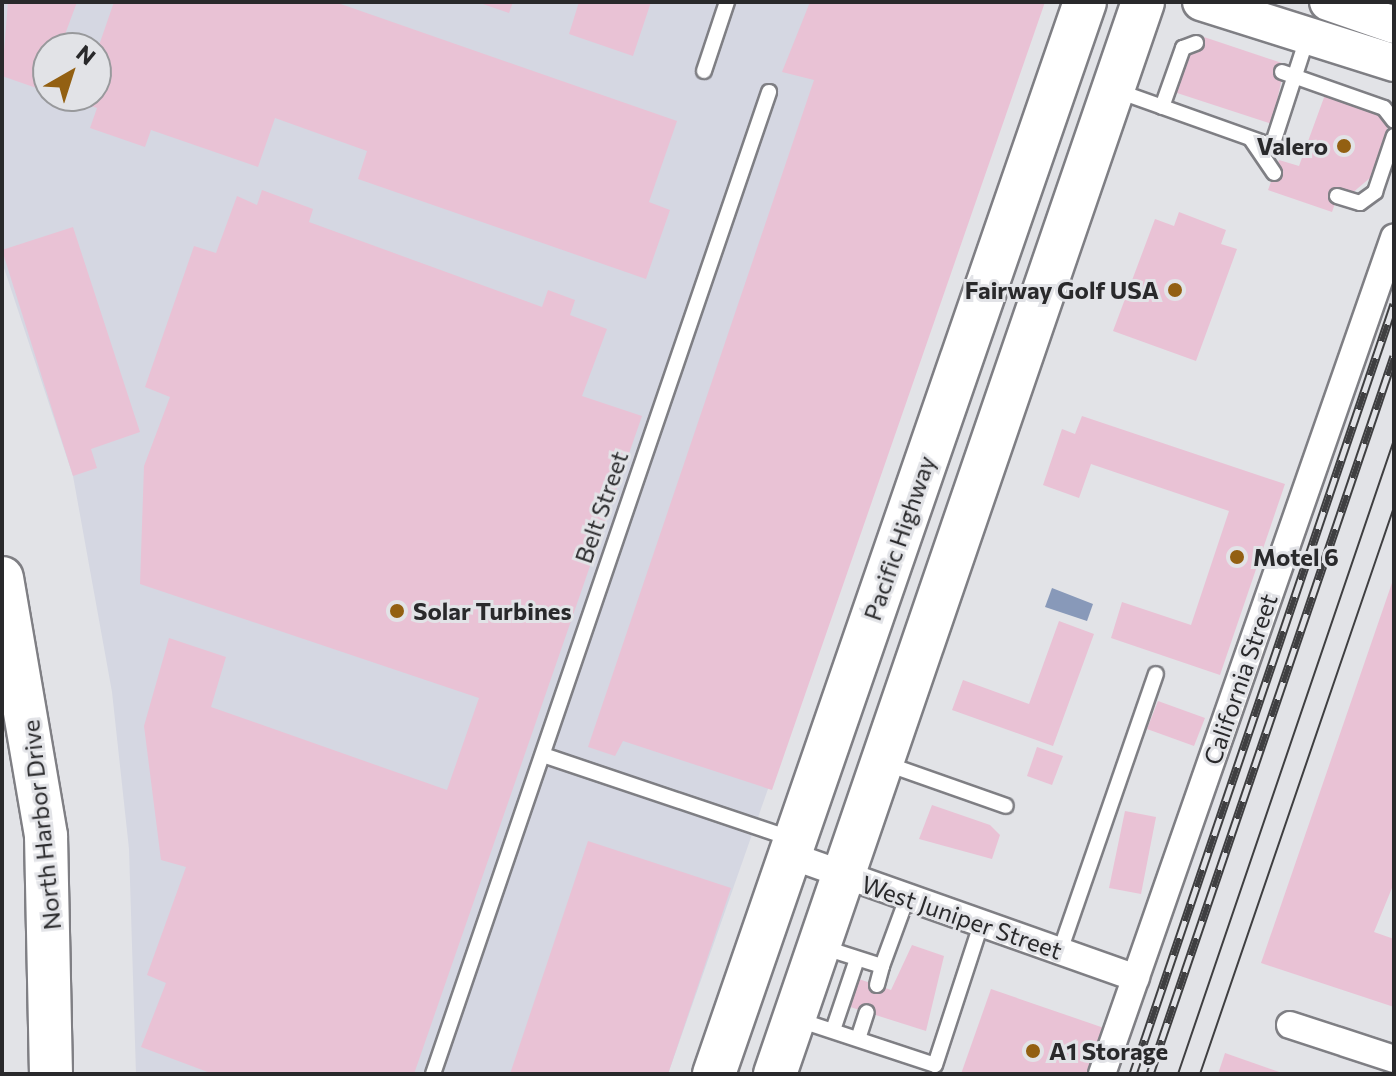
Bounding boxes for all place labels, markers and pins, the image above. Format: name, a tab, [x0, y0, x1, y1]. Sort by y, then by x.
place label: Valero	[1257, 132, 1328, 160]
marker: Valero	[1335, 137, 1353, 155]
place label: Fairway Golf USA	[965, 276, 1159, 304]
marker: Fairway Golf USA	[1166, 281, 1184, 299]
place label: Motel 6	[1253, 543, 1339, 571]
marker: Motel 6	[1228, 548, 1246, 566]
place label: Solar Turbines	[413, 597, 572, 625]
marker: Solar Turbines	[388, 602, 406, 620]
place label: A1 Storage	[1049, 1037, 1168, 1065]
marker: A1 Storage	[1024, 1042, 1042, 1060]

